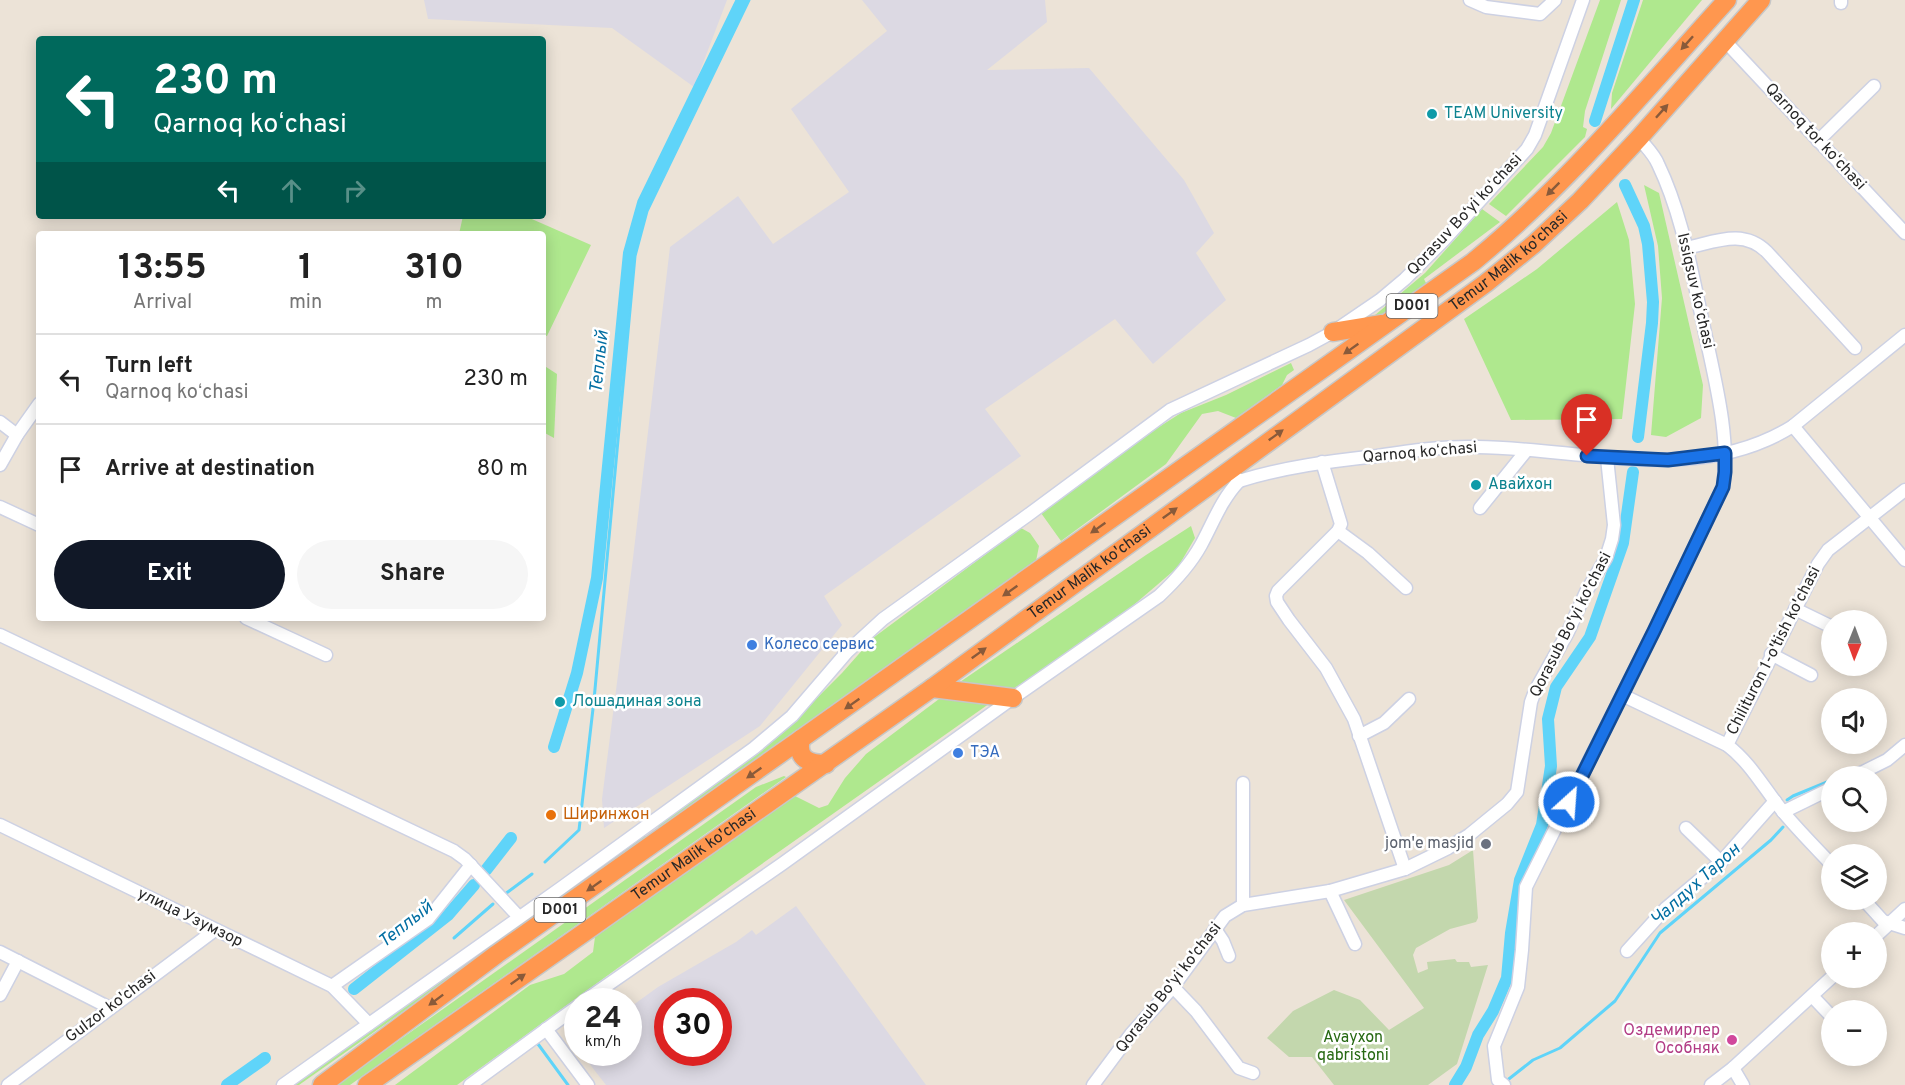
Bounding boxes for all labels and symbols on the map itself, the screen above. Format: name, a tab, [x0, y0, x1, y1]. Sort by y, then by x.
one-way arrow	[1680, 36, 1694, 51]
street label: Qarnoq tor koʻchasi	[1760, 79, 1870, 195]
place label: TEAM University	[1444, 104, 1563, 124]
one-way arrow	[1655, 104, 1668, 119]
marker: TEAM University	[1425, 107, 1439, 121]
street label: Qorasuv Bo‘yi koʻchasi	[1403, 150, 1527, 280]
one-way arrow	[1546, 182, 1560, 196]
street label: Temur Malik ko'chasi	[1445, 207, 1573, 316]
street label: Issiqsuv koʻchasi	[1672, 231, 1718, 351]
road number: D001	[1386, 294, 1438, 318]
water label: Теплый	[585, 329, 615, 395]
one-way arrow	[1343, 343, 1359, 354]
pin	[1561, 394, 1612, 456]
one-way arrow	[1269, 429, 1284, 441]
street label: Qarnoq koʻchasi	[1362, 438, 1478, 468]
place label: Авайхон	[1488, 475, 1552, 495]
marker: Авайхон	[1469, 478, 1483, 492]
one-way arrow	[1163, 507, 1178, 519]
street label: Temur Malik ko'chasi	[1024, 521, 1156, 624]
one-way arrow	[1091, 522, 1107, 534]
street label: Qorasub Bo'yi ko'chasi	[1526, 549, 1616, 701]
street label: Chilituron 1-o'tish ko'chasi	[1723, 563, 1825, 739]
one-way arrow	[1003, 584, 1018, 596]
north arrow	[1821, 610, 1887, 676]
place label: Колесо сервис	[764, 635, 875, 655]
marker: Колесо сервис	[745, 638, 759, 652]
one-way arrow	[972, 648, 987, 660]
place label: Лошадиная зона	[572, 692, 702, 712]
marker: Лошадиная зона	[553, 695, 567, 709]
one-way arrow	[844, 698, 860, 710]
place label: ТЭА	[970, 743, 1000, 763]
marker: ТЭА	[951, 746, 965, 760]
one-way arrow	[746, 767, 762, 779]
position arrow	[1537, 770, 1601, 834]
street label: Temur Malik ko'chasi	[628, 804, 761, 906]
place label: Ширинжон	[563, 805, 649, 825]
marker: Ширинжон	[544, 808, 558, 822]
place label: jom'e masjid	[1384, 834, 1474, 854]
marker: jom'e masjid	[1479, 837, 1493, 851]
water label: Чалдух Тарон	[1646, 838, 1746, 931]
one-way arrow	[587, 880, 603, 892]
street label: улица Узумзор	[134, 884, 246, 952]
water label: Теплый	[374, 896, 438, 953]
road number: D001	[534, 898, 586, 922]
street label: Qorasub Bo'yi ko'chasi	[1112, 919, 1226, 1057]
street label: Gulzor ko'chasi	[62, 966, 160, 1048]
one-way arrow	[510, 973, 526, 985]
speed limit sign: 30	[654, 988, 732, 1066]
one-way arrow	[429, 993, 444, 1005]
place label: Оздемирлер Особняк	[1623, 1021, 1720, 1059]
park label: Avayxon qabristoni	[1317, 1028, 1389, 1066]
marker: Оздемирлер Особняк	[1725, 1033, 1739, 1047]

